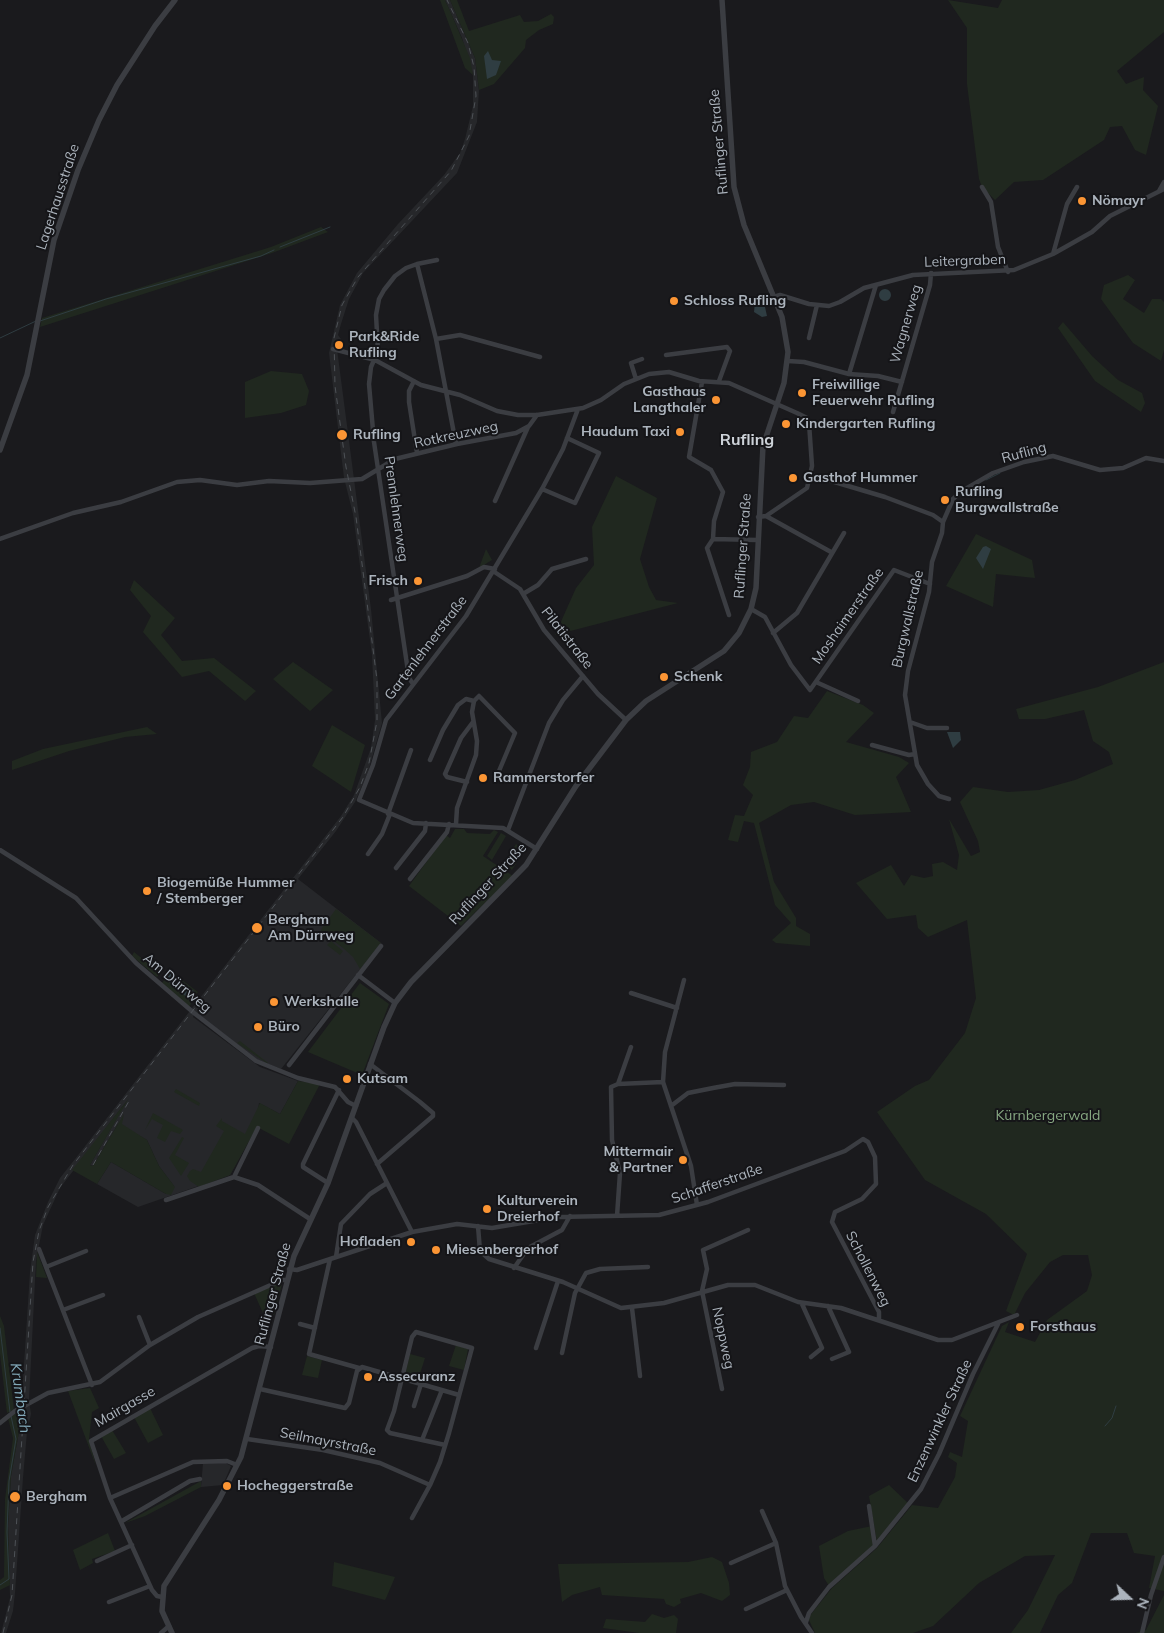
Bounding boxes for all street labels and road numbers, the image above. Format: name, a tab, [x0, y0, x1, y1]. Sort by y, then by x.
street label: Ruflinger Straße	[706, 89, 732, 195]
street label: Lagerhausstraße	[33, 142, 83, 252]
street label: Leitergraben	[924, 251, 1006, 271]
street label: Wagnerweg	[887, 283, 925, 365]
street label: Rotkreuzweg	[412, 418, 500, 452]
street label: Rufling	[1000, 439, 1048, 467]
street label: Prennlehnerweg	[380, 455, 412, 563]
street label: Ruflinger Straße	[731, 493, 755, 599]
street label: Moshaimerstraße	[809, 565, 887, 667]
street label: Burgwallstraße	[889, 568, 927, 670]
street label: Gartenlehnerstraße	[381, 592, 471, 704]
street label: Pilatistraße	[538, 604, 596, 672]
street label: Ruflinger Straße	[446, 840, 530, 928]
street label: Am Dürrweg	[140, 950, 214, 1016]
street label: Schafferstraße	[669, 1160, 765, 1208]
street label: Schollenweg	[842, 1228, 894, 1310]
street label: Ruflinger Straße	[251, 1241, 295, 1347]
street label: Noppweg	[708, 1305, 738, 1371]
street label: Enzenwinkler Straße	[904, 1357, 976, 1485]
street label: Mairgasse	[92, 1383, 158, 1431]
street label: Seilmayrstraße	[278, 1424, 378, 1460]

